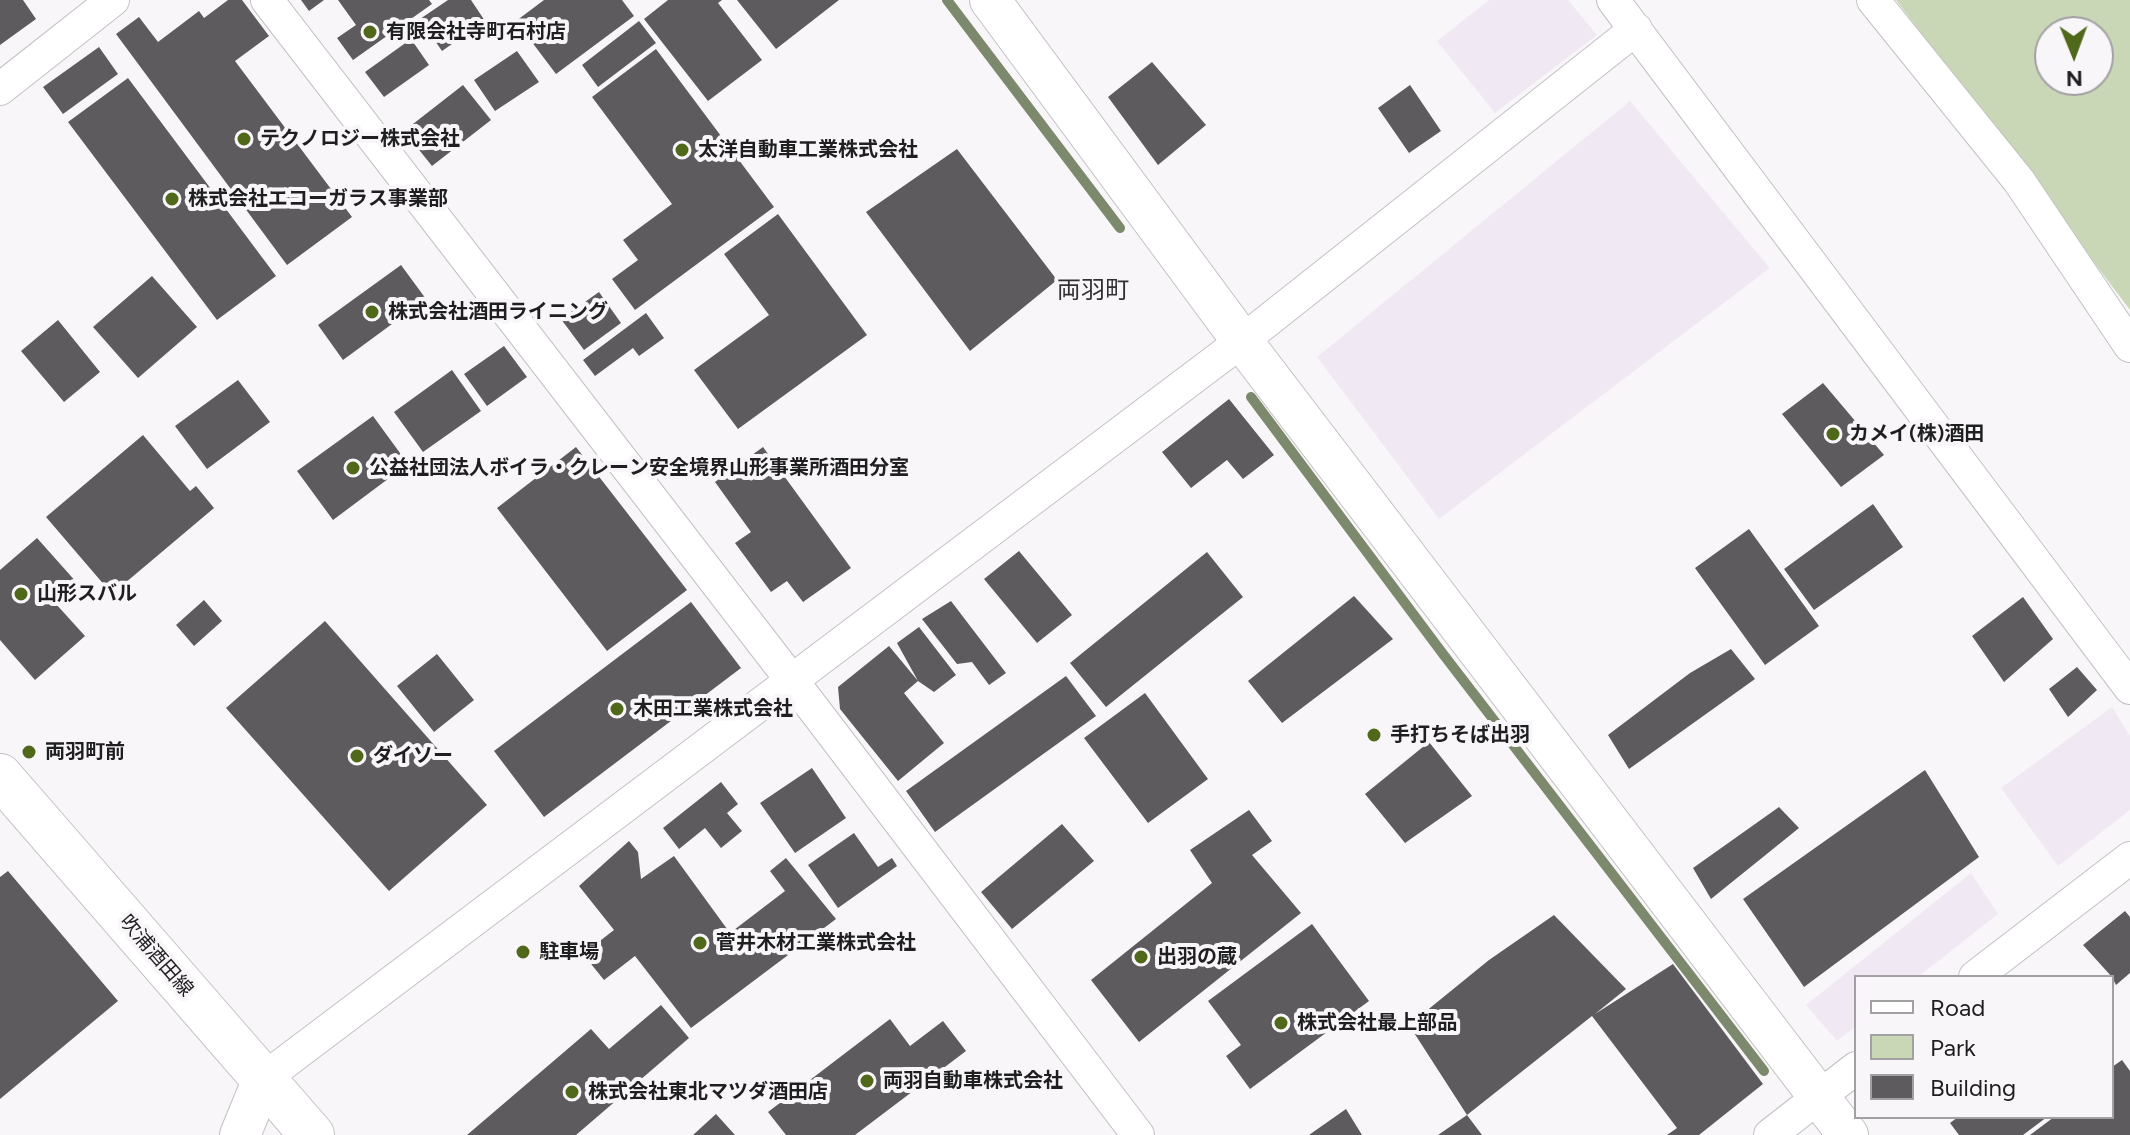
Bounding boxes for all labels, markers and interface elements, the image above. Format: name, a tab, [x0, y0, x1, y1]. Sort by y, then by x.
north arrow	[2034, 16, 2114, 96]
place label: 有限会社寺町石村店	[386, 20, 566, 44]
marker: 有限会社寺町石村店	[361, 23, 379, 41]
text: N	[2066, 65, 2083, 92]
place label: テクノロジー株式会社	[260, 127, 460, 151]
marker: テクノロジー株式会社	[235, 130, 253, 148]
place label: 太洋自動車工業株式会社	[698, 138, 918, 162]
marker: 太洋自動車工業株式会社	[673, 141, 691, 159]
place label: 株式会社エコーガラス事業部	[188, 187, 448, 211]
marker: 株式会社エコーガラス事業部	[163, 190, 181, 208]
district label: 両羽町	[1057, 277, 1129, 305]
place label: 株式会社酒田ライニング	[388, 300, 608, 324]
marker: 株式会社酒田ライニング	[363, 303, 381, 321]
place label: カメイ(株)酒田	[1849, 422, 1984, 446]
marker: カメイ(株)酒田	[1824, 425, 1842, 443]
place label: 公益社団法人ボイラ・クレーン安全境界山形事業所酒田分室	[369, 456, 909, 480]
marker: 公益社団法人ボイラ・クレーン安全境界山形事業所酒田分室	[344, 459, 362, 477]
place label: 山形スバル	[37, 582, 137, 606]
marker: 山形スバル	[12, 585, 30, 603]
place label: 木田工業株式会社	[633, 697, 793, 721]
marker: 木田工業株式会社	[608, 700, 626, 718]
place label: 手打ちそば出羽	[1390, 723, 1530, 747]
marker: 手打ちそば出羽	[1365, 726, 1383, 744]
place label: 両羽町前	[45, 740, 125, 764]
marker: 両羽町前	[20, 743, 38, 761]
place label: ダイソー	[373, 744, 453, 768]
marker: ダイソー	[348, 747, 366, 765]
street label: 吹浦酒田線	[114, 910, 198, 1002]
place label: 菅井木材工業株式会社	[716, 931, 916, 955]
marker: 菅井木材工業株式会社	[691, 934, 709, 952]
place label: 駐車場	[539, 940, 599, 964]
marker: 駐車場	[514, 943, 532, 961]
place label: 出羽の蔵	[1157, 945, 1237, 969]
marker: 出羽の蔵	[1132, 948, 1150, 966]
legend	[1854, 975, 2114, 1119]
text: Road	[1930, 993, 1985, 1022]
place label: 株式会社最上部品	[1297, 1011, 1457, 1035]
marker: 株式会社最上部品	[1272, 1014, 1290, 1032]
text: Park	[1930, 1033, 1976, 1062]
place label: 両羽自動車株式会社	[883, 1069, 1063, 1093]
marker: 両羽自動車株式会社	[858, 1072, 876, 1090]
text: Building	[1930, 1073, 2016, 1102]
place label: 株式会社東北マツダ酒田店	[588, 1080, 828, 1104]
marker: 株式会社東北マツダ酒田店	[563, 1083, 581, 1101]

